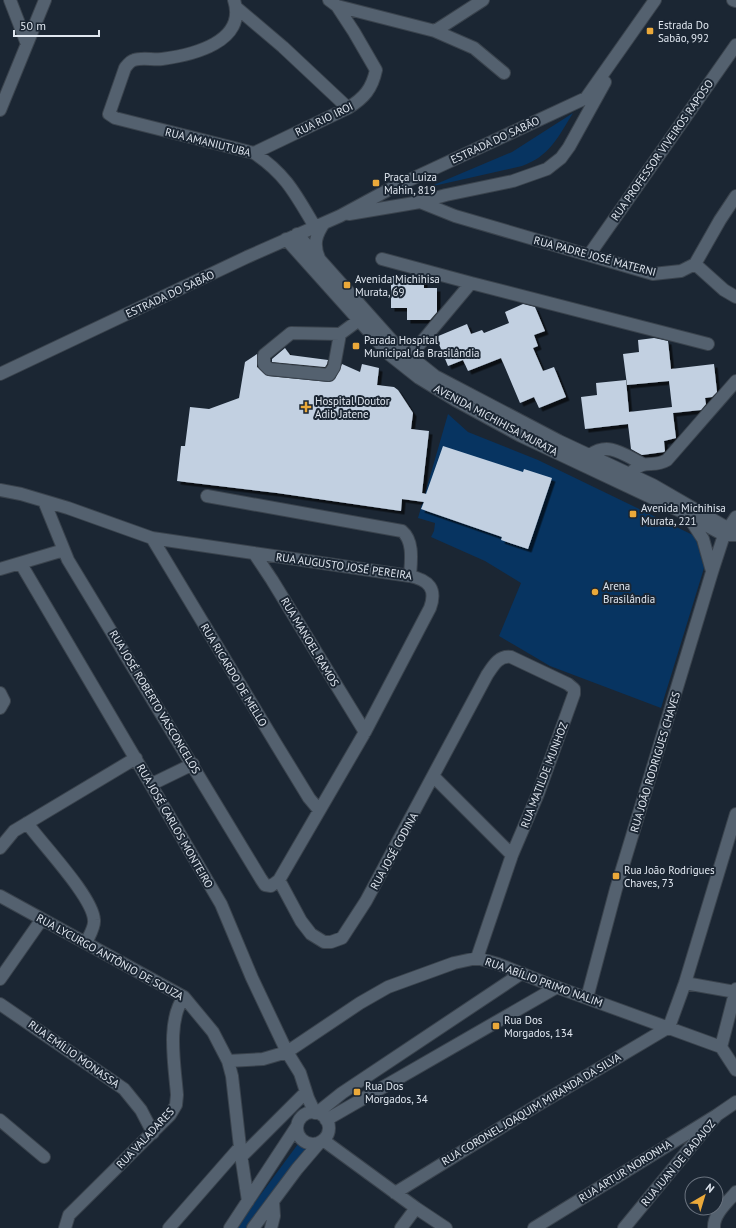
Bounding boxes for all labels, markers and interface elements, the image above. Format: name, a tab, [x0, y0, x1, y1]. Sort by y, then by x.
scale bar	[14, 12, 99, 38]
text: 50 m	[20, 18, 46, 33]
place label: Estrada Do Sabão, 992	[658, 18, 709, 45]
marker: Estrada Do Sabão, 992	[645, 26, 655, 36]
street label: RUA PROFESSOR VIVEIROS RAPOSO	[608, 77, 716, 223]
street label: RUA RIO IROI	[293, 99, 355, 139]
street label: ESTRADA DO SABÃO	[448, 113, 542, 167]
street label: RUA AMANIUTUBA	[164, 125, 253, 160]
place label: Praça Luiza Mahin, 819	[384, 170, 437, 197]
marker: Praça Luiza Mahin, 819	[371, 178, 381, 188]
street label: RUA PADRE JOSÉ MATERNI	[532, 233, 658, 279]
street label: ESTRADA DO SABÃO	[123, 267, 217, 321]
place label: Avenida Michihisa Murata, 69	[355, 272, 440, 299]
marker: Avenida Michihisa Murata, 69	[342, 280, 352, 290]
place label: Parada Hospital Municipal da Brasilândia	[364, 333, 480, 360]
marker: Parada Hospital Municipal da Brasilândia	[351, 341, 361, 351]
street label: AVENIDA MICHIHISA MURATA	[432, 381, 561, 459]
place label: Hospital Doutor Adib Jatene	[315, 394, 390, 421]
marker: Hospital Doutor Adib Jatene	[300, 401, 312, 413]
place label: Avenida Michihisa Murata, 221	[641, 501, 726, 528]
marker: Avenida Michihisa Murata, 221	[628, 509, 638, 519]
street label: RUA AUGUSTO JOSÉ PEREIRA	[275, 550, 414, 583]
place label: Arena Brasilândia	[603, 579, 655, 606]
marker: Arena Brasilândia	[590, 587, 600, 597]
street label: RUA MANOEL RAMOS	[278, 595, 342, 689]
street label: RUA RICARDO DE MELLO	[198, 621, 270, 729]
street label: RUA JOSÉ ROBERTO VASCONCELOS	[107, 628, 204, 776]
street label: RUA JOÃO RODRIGUES CHAVES	[627, 690, 683, 834]
street label: RUA MATILDE MUNHOZ	[517, 720, 571, 830]
street label: RUA JOSÉ CARLOS MONTEIRO	[134, 762, 216, 890]
street label: RUA JOSÉ CODINA	[367, 810, 421, 892]
place label: Rua João Rodrigues Chaves, 73	[624, 863, 715, 890]
marker: Rua João Rodrigues Chaves, 73	[611, 871, 621, 881]
street label: RUA LYCURGO ANTÔNIO DE SOUZA	[34, 911, 186, 1004]
street label: RUA ABÍLIO PRIMO NALIM	[483, 954, 605, 1010]
place label: Rua Dos Morgados, 134	[504, 1013, 573, 1040]
street label: RUA EMÍLIO MONASSA	[26, 1017, 123, 1091]
marker: Rua Dos Morgados, 134	[491, 1021, 501, 1031]
street label: RUA CORONEL JOAQUIM MIRANDA DA SILVA	[439, 1049, 624, 1168]
place label: Rua Dos Morgados, 34	[365, 1079, 428, 1106]
marker: Rua Dos Morgados, 34	[352, 1087, 362, 1097]
street label: RUA VALADARES	[113, 1104, 177, 1171]
street label: RUA JUAN DE BADAJOZ	[638, 1117, 718, 1209]
street label: RUA ARTUR NORONHA	[576, 1136, 675, 1205]
north arrow	[684, 1176, 724, 1216]

